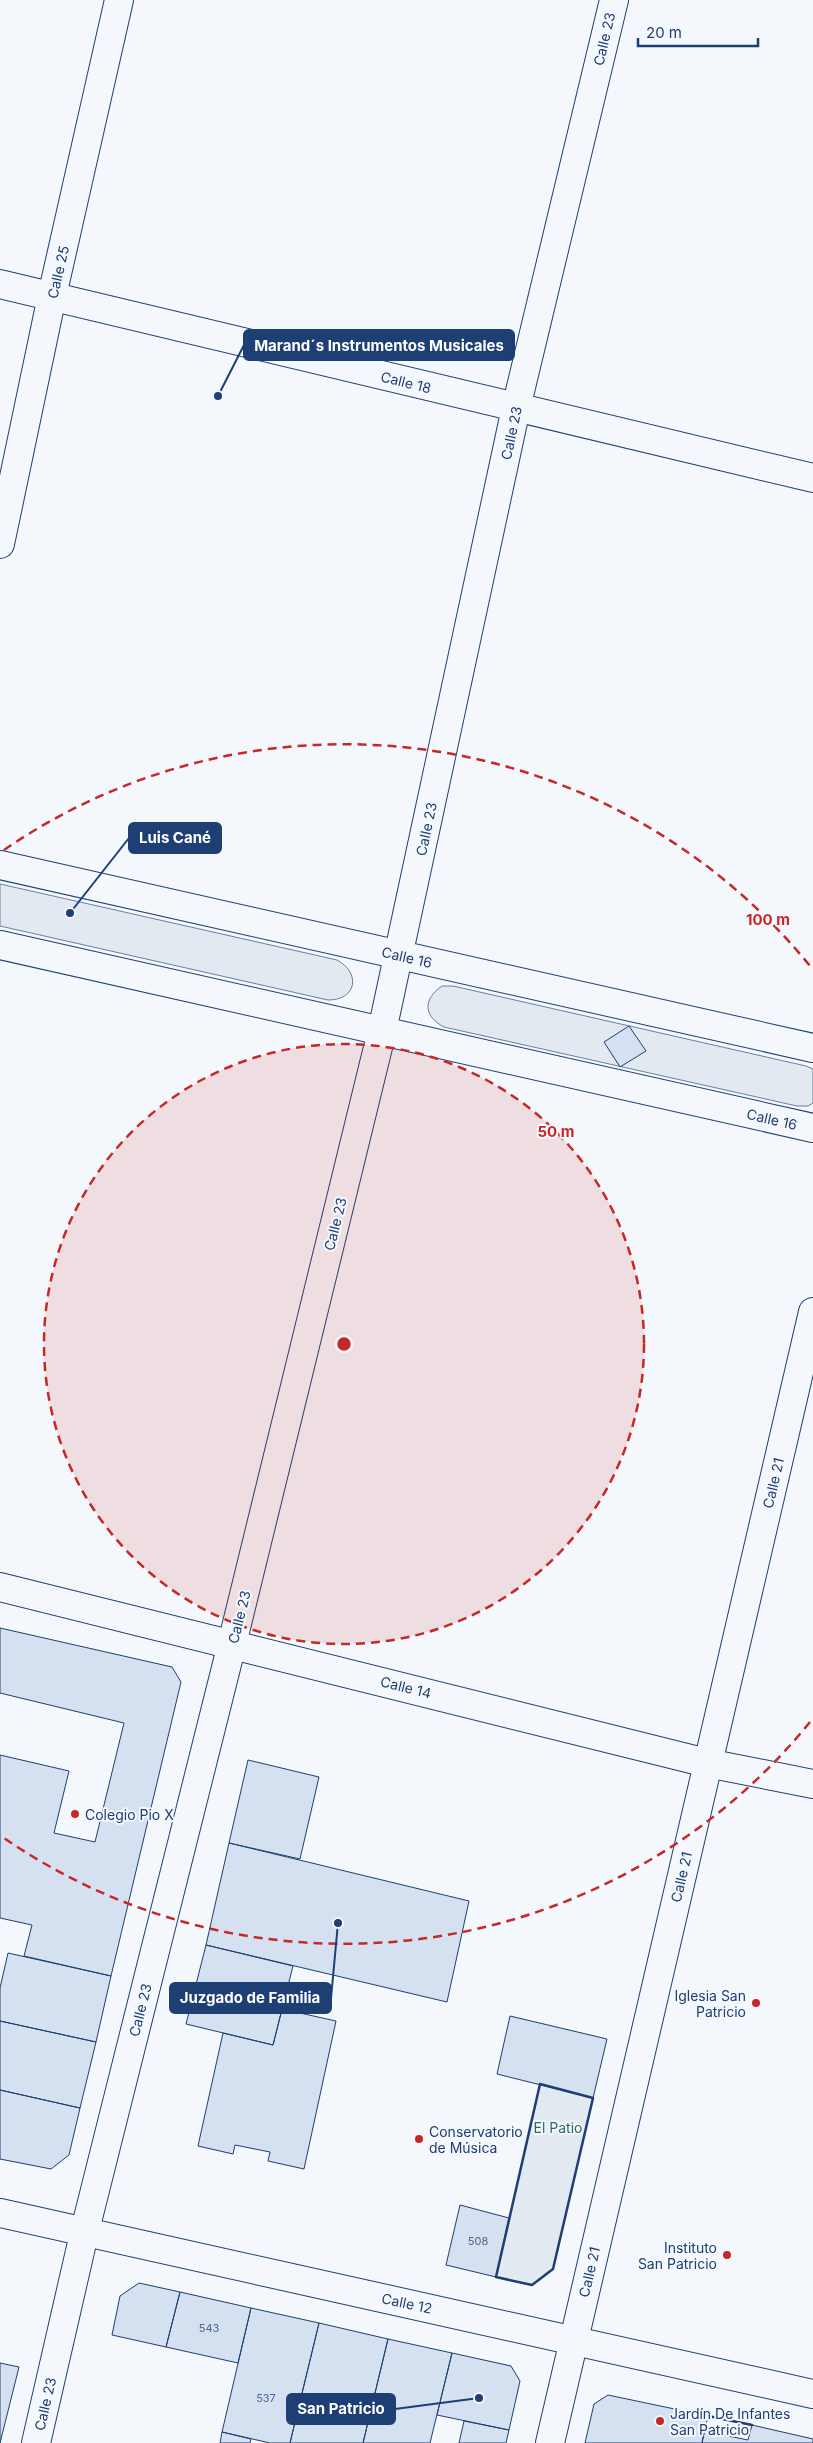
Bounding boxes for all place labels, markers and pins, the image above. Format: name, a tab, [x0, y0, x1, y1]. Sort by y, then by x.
callout: Marand´s Instrumentos Musicales	[244, 330, 514, 360]
callout: Luis Cané	[129, 823, 221, 853]
centre of rings	[335, 1335, 353, 1353]
place label: Colegio Pio X	[85, 1806, 174, 1823]
marker: Colegio Pio X	[69, 1808, 81, 1820]
callout: Juzgado de Familia	[170, 1983, 331, 2013]
place label: Iglesia San Patricio	[674, 1987, 746, 2020]
marker: Iglesia San Patricio	[750, 1997, 762, 2009]
place label: Conservatorio de Música	[429, 2123, 523, 2156]
marker: Conservatorio de Música	[413, 2133, 425, 2145]
place label: Instituto San Patricio	[638, 2239, 717, 2272]
marker: Instituto San Patricio	[721, 2249, 733, 2261]
callout: San Patricio	[287, 2394, 395, 2424]
place label: Jardín De Infantes San Patricio	[670, 2405, 790, 2438]
marker: Jardín De Infantes San Patricio	[654, 2415, 666, 2427]

